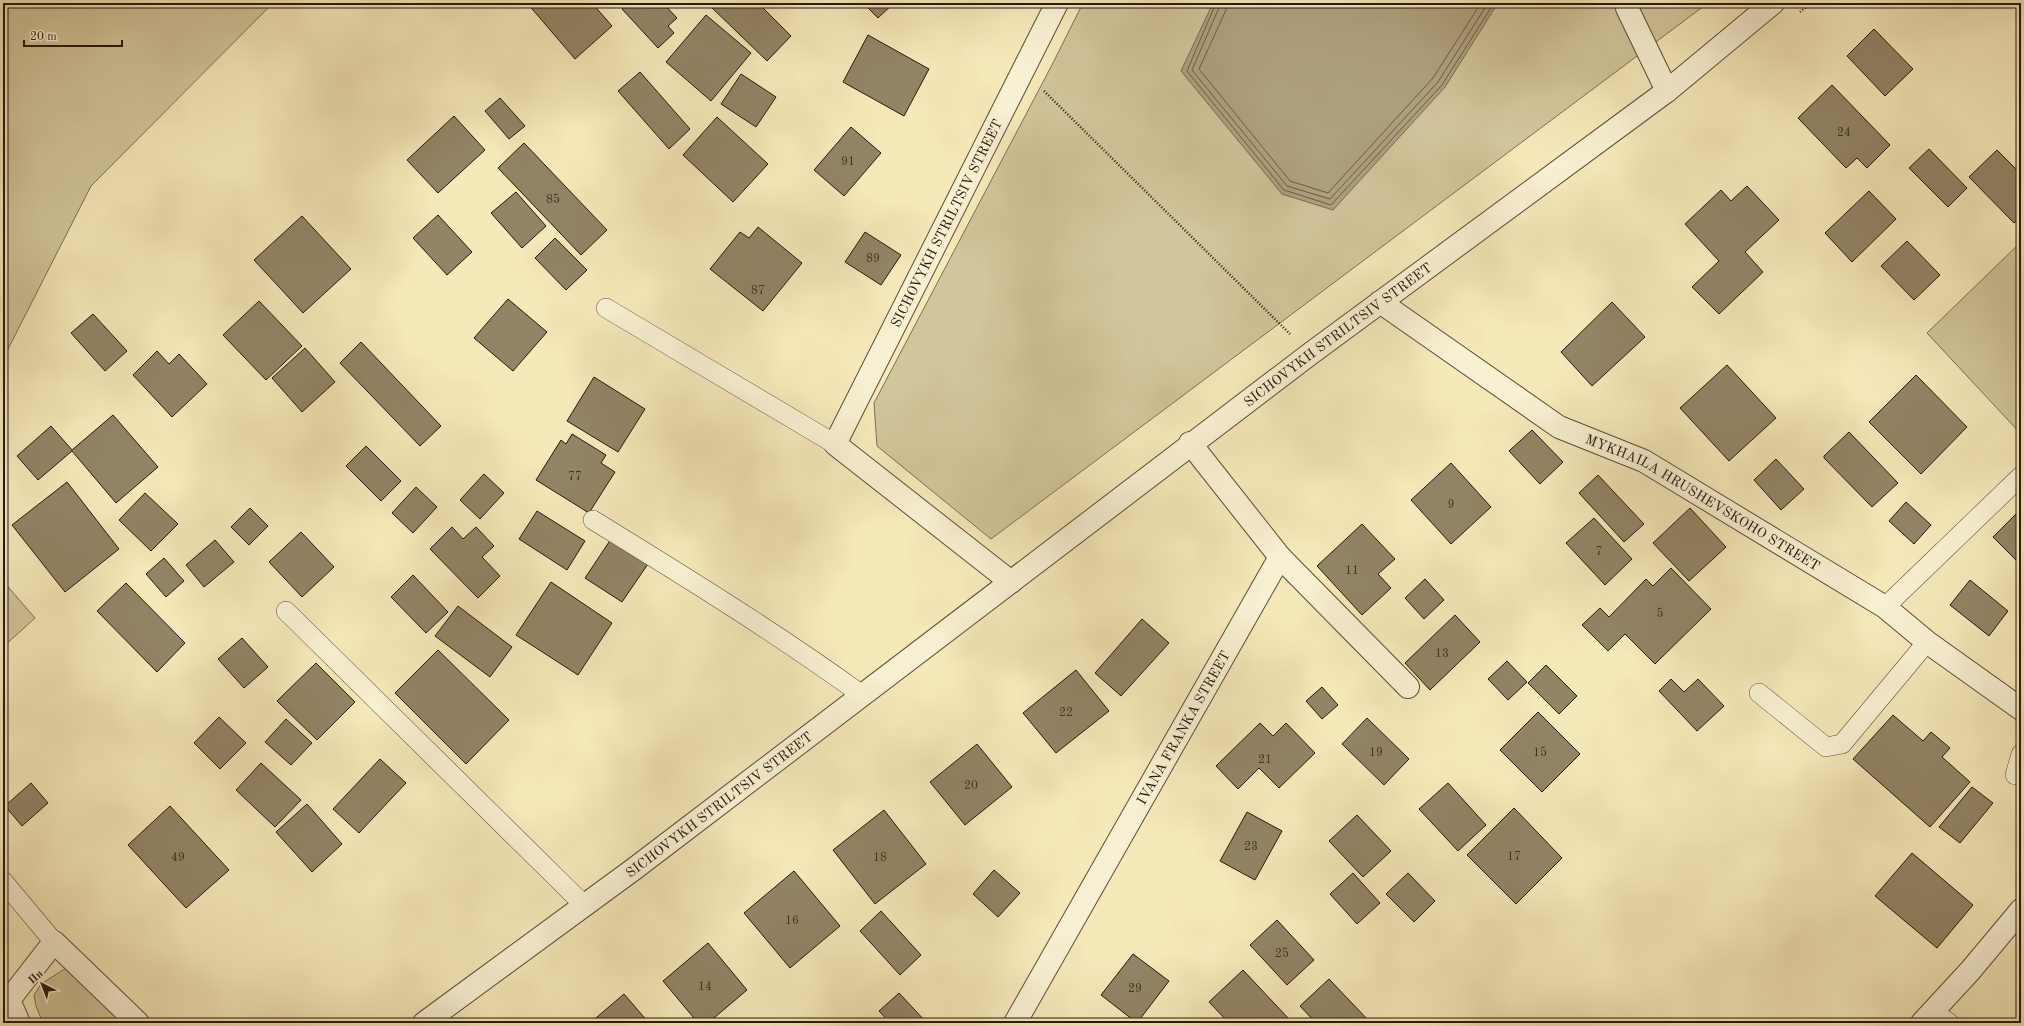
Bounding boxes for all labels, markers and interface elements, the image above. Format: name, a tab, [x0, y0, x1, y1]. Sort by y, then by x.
scale bar	[24, 22, 122, 48]
text: 20 m	[30, 31, 57, 43]
street label: SICHOVYKH STRILTSIV STREET	[889, 117, 1005, 330]
house number: 24	[1837, 127, 1851, 139]
house number: 91	[841, 156, 855, 168]
house number: 85	[546, 193, 560, 206]
house number: 89	[866, 253, 880, 265]
street label: SICHOVYKH STRILTSIV STREET	[1242, 261, 1435, 410]
house number: 87	[751, 285, 765, 297]
street label: MYKHAILA HRUSHEVSKOHO STREET	[1583, 432, 1822, 574]
house number: 77	[568, 471, 582, 483]
house number: 9	[1448, 499, 1454, 511]
house number: 7	[1596, 546, 1602, 558]
house number: 11	[1345, 565, 1359, 577]
house number: 5	[1657, 607, 1664, 620]
house number: 13	[1435, 648, 1449, 660]
street label: IVANA FRANKA STREET	[1135, 649, 1233, 807]
house number: 22	[1059, 707, 1073, 719]
street label: SICHOVYKH STRILTSIV STREET	[623, 730, 815, 881]
house number: 15	[1533, 746, 1547, 759]
house number: 19	[1369, 747, 1383, 759]
house number: 21	[1258, 754, 1272, 766]
house number: 20	[964, 780, 978, 792]
house number: 23	[1244, 841, 1258, 853]
house number: 17	[1507, 851, 1521, 863]
house number: 49	[171, 852, 185, 864]
house number: 18	[873, 852, 887, 864]
house number: 16	[785, 915, 799, 927]
house number: 25	[1275, 947, 1289, 960]
north arrow	[22, 964, 62, 1004]
text: Пн	[27, 969, 46, 987]
house number: 14	[698, 981, 712, 993]
house number: 29	[1128, 983, 1142, 995]

